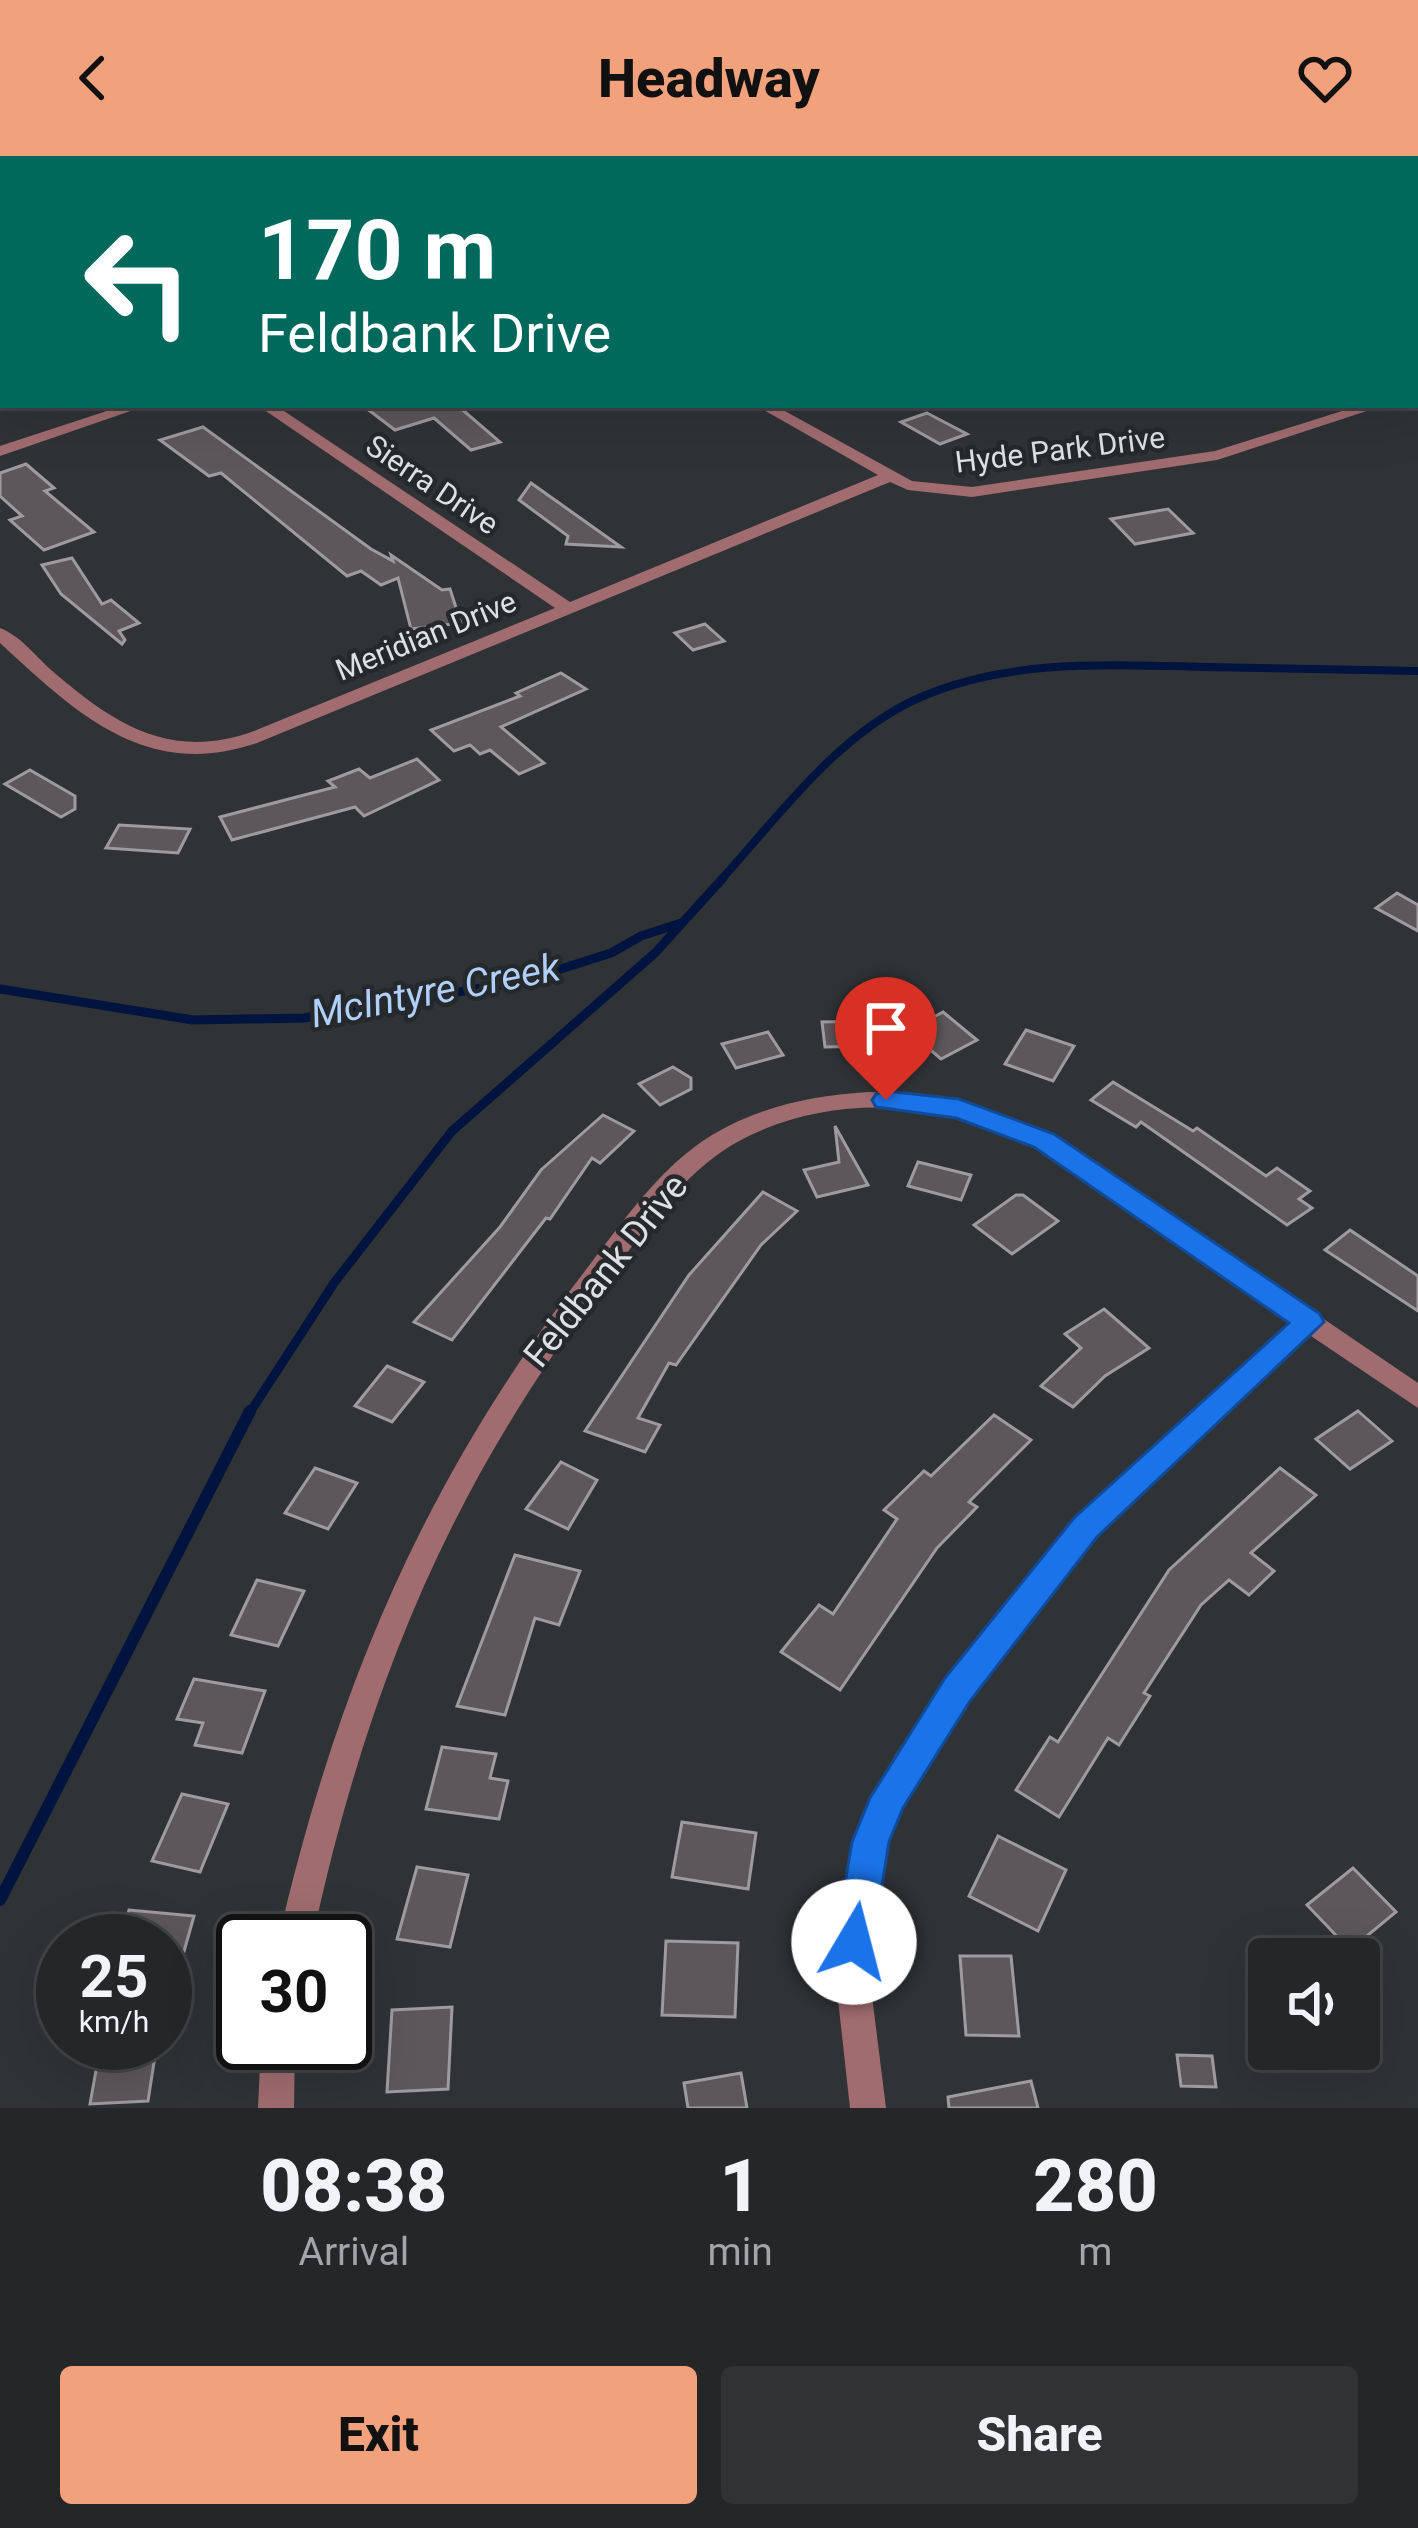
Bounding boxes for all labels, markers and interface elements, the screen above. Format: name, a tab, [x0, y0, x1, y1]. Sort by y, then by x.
icon: back	[60, 45, 126, 111]
icon: heart	[1292, 45, 1358, 111]
text: Headway	[598, 47, 820, 110]
text: 170 m	[258, 201, 496, 300]
icon: left	[60, 204, 216, 360]
text: Feldbank Drive	[258, 302, 611, 365]
street label: Hyde Park Drive	[953, 419, 1167, 480]
street label: Sierra Drive	[360, 428, 505, 542]
street label: Meridian Drive	[330, 583, 521, 688]
water label: McIntyre Creek	[307, 944, 565, 1038]
pin	[835, 977, 937, 1100]
icon: arrive	[853, 995, 919, 1061]
street label: Feldbank Drive	[515, 1166, 696, 1375]
position arrow	[791, 1879, 917, 2005]
speed limit sign: 30	[216, 1914, 372, 2070]
map controls	[1248, 1938, 1380, 2070]
button: sound	[1248, 1938, 1380, 2070]
text: 25	[80, 1941, 148, 2012]
text: km/h	[79, 2004, 149, 2039]
text: 08:38	[260, 2144, 447, 2229]
text: 1	[719, 2144, 761, 2229]
text: 280	[1033, 2144, 1158, 2229]
text: Arrival	[298, 2229, 409, 2275]
text: min	[708, 2229, 773, 2275]
text: m	[1078, 2229, 1112, 2275]
button: Exit	[60, 2366, 697, 2504]
button: Share	[721, 2366, 1358, 2504]

